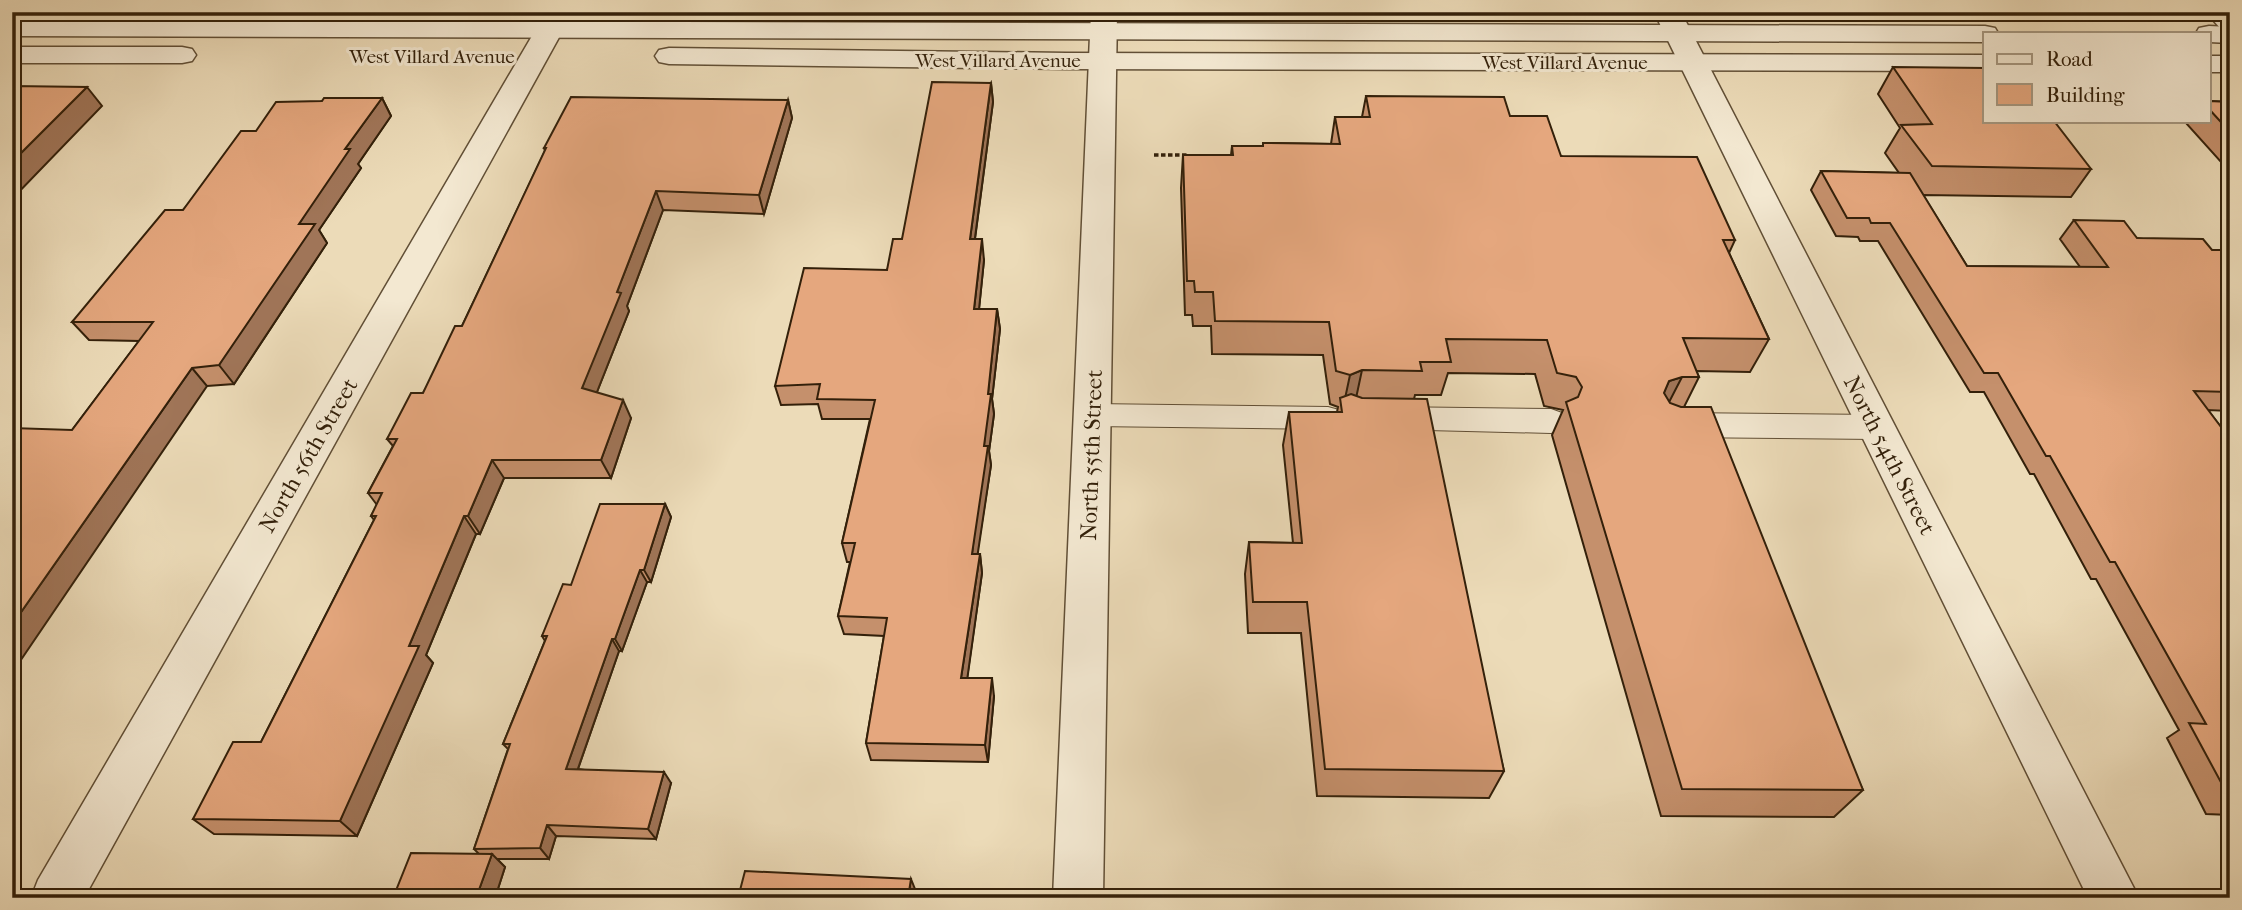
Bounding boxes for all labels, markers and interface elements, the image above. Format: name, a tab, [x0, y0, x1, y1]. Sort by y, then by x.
legend	[1983, 32, 2210, 122]
street label: West Villard Avenue	[348, 46, 515, 68]
text: Road	[2046, 47, 2093, 71]
street label: West Villard Avenue	[914, 50, 1081, 72]
street label: West Villard Avenue	[1481, 52, 1648, 74]
text: Building	[2046, 83, 2125, 107]
street label: North 55th Street	[1075, 369, 1108, 541]
street label: North 54th Street	[1838, 371, 1941, 539]
street label: North 56th Street	[253, 373, 364, 537]

